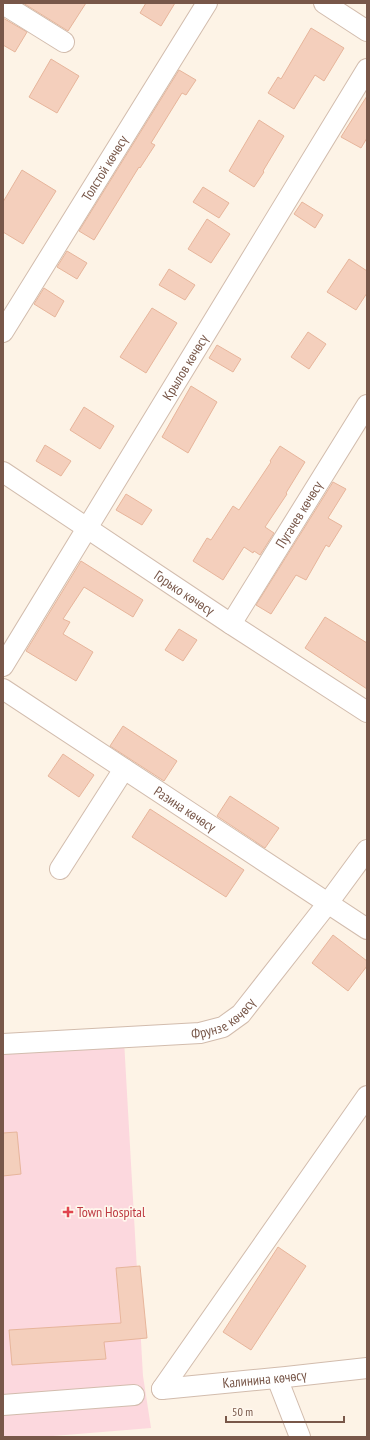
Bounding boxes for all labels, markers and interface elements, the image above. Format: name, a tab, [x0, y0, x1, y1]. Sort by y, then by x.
street label: Толстой көчөсү	[77, 131, 132, 204]
street label: Крылов көчөсү	[158, 330, 212, 404]
street label: Пугачев көчөсү	[271, 477, 327, 551]
street label: Горько көчөсү	[151, 566, 218, 620]
street label: Разина көчөсү	[151, 782, 220, 836]
street label: Фрунзе көчөсү	[191, 994, 260, 1042]
place label: Town Hospital	[77, 1203, 146, 1221]
marker: Town Hospital	[62, 1206, 74, 1218]
street label: Калинина көчөсү	[222, 1366, 308, 1392]
scale bar	[226, 1398, 344, 1424]
text: 50 m	[232, 1404, 253, 1419]

